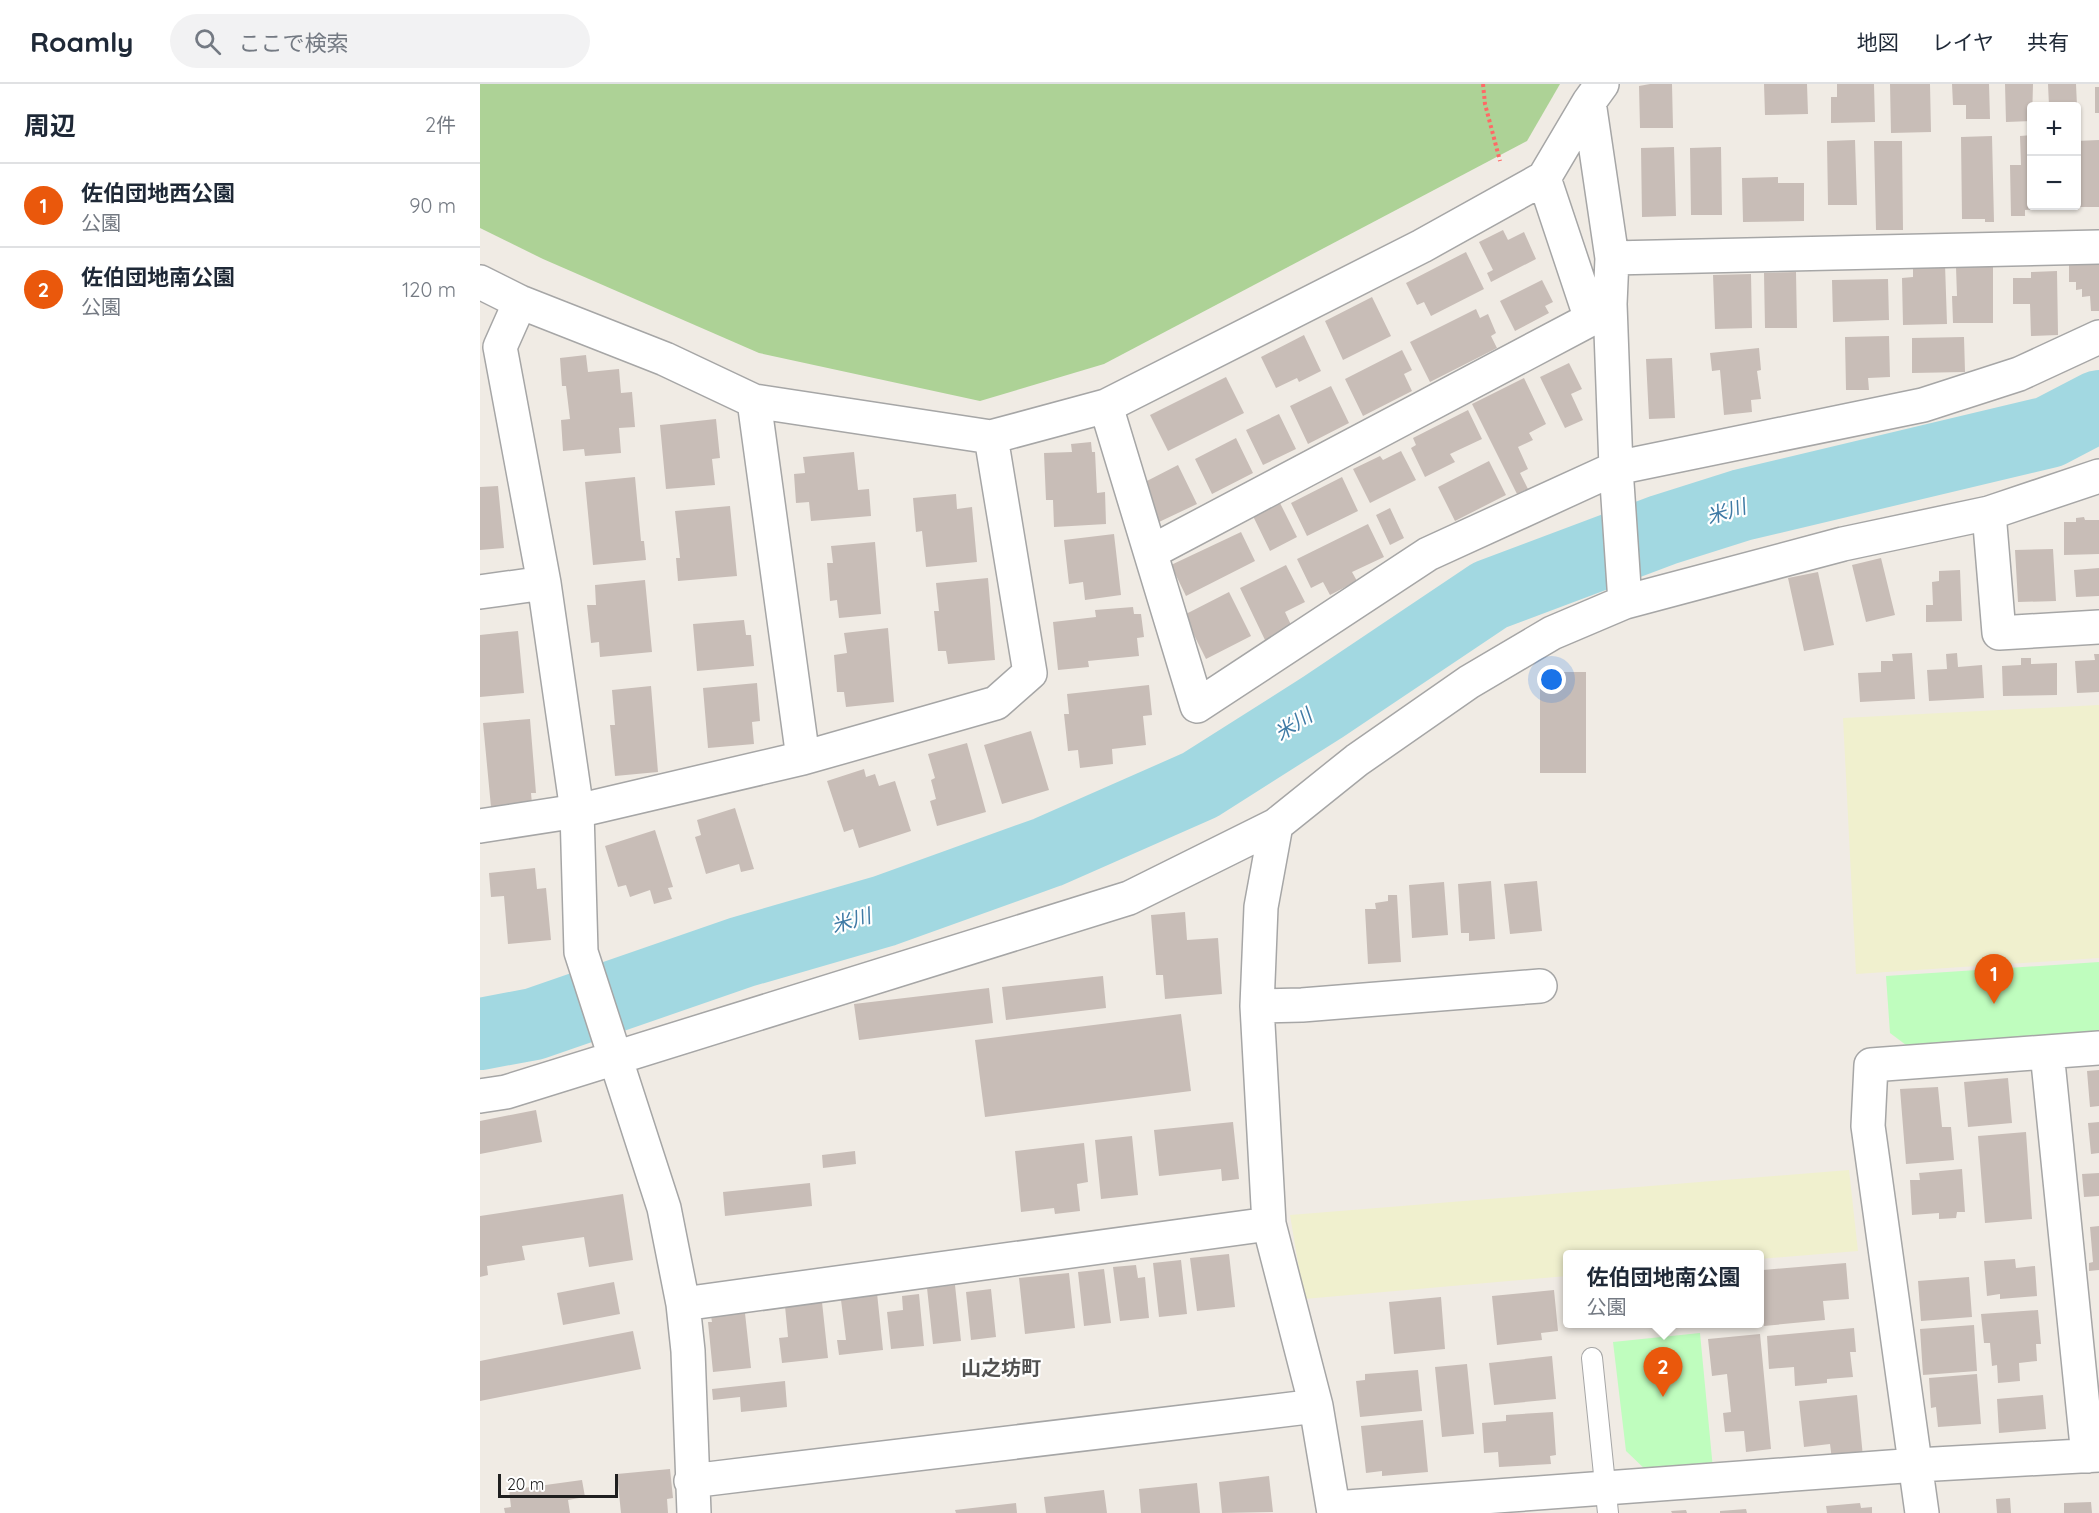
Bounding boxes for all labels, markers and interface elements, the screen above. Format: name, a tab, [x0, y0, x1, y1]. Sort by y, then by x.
search box	[170, 14, 590, 68]
text: Roamly	[30, 24, 134, 59]
icon: search	[191, 25, 224, 58]
text: ここで検索	[239, 29, 349, 57]
text: 地図	[1857, 29, 1899, 55]
text: レイヤ	[1932, 29, 1994, 55]
text: 共有	[2027, 29, 2069, 55]
map controls	[2027, 102, 2081, 210]
button: +	[2027, 102, 2081, 156]
text: 周辺	[24, 109, 76, 142]
text: 2件	[425, 112, 456, 137]
button: −	[2027, 156, 2081, 210]
text: 佐伯団地西公園	[81, 179, 235, 207]
text: 1	[40, 193, 47, 218]
text: 90 m	[409, 193, 456, 218]
text: 公園	[81, 210, 121, 235]
text: 佐伯団地南公園	[81, 263, 235, 291]
text: 2	[38, 277, 49, 302]
text: 120 m	[402, 277, 456, 302]
text: 公園	[81, 294, 121, 319]
water label: 米川	[1703, 493, 1751, 529]
your location	[1537, 665, 1566, 694]
water label: 米川	[1269, 702, 1318, 745]
water label: 米川	[828, 902, 876, 938]
pin: 1	[1974, 954, 2014, 1004]
popup	[1563, 1250, 1764, 1328]
text: 佐伯団地南公園	[1586, 1263, 1741, 1291]
text: 公園	[1586, 1294, 1626, 1319]
pin: 2	[1644, 1348, 1682, 1397]
district label: 山之坊町	[961, 1355, 1041, 1380]
scale bar	[498, 1471, 618, 1498]
text: 20 m	[507, 1474, 544, 1494]

